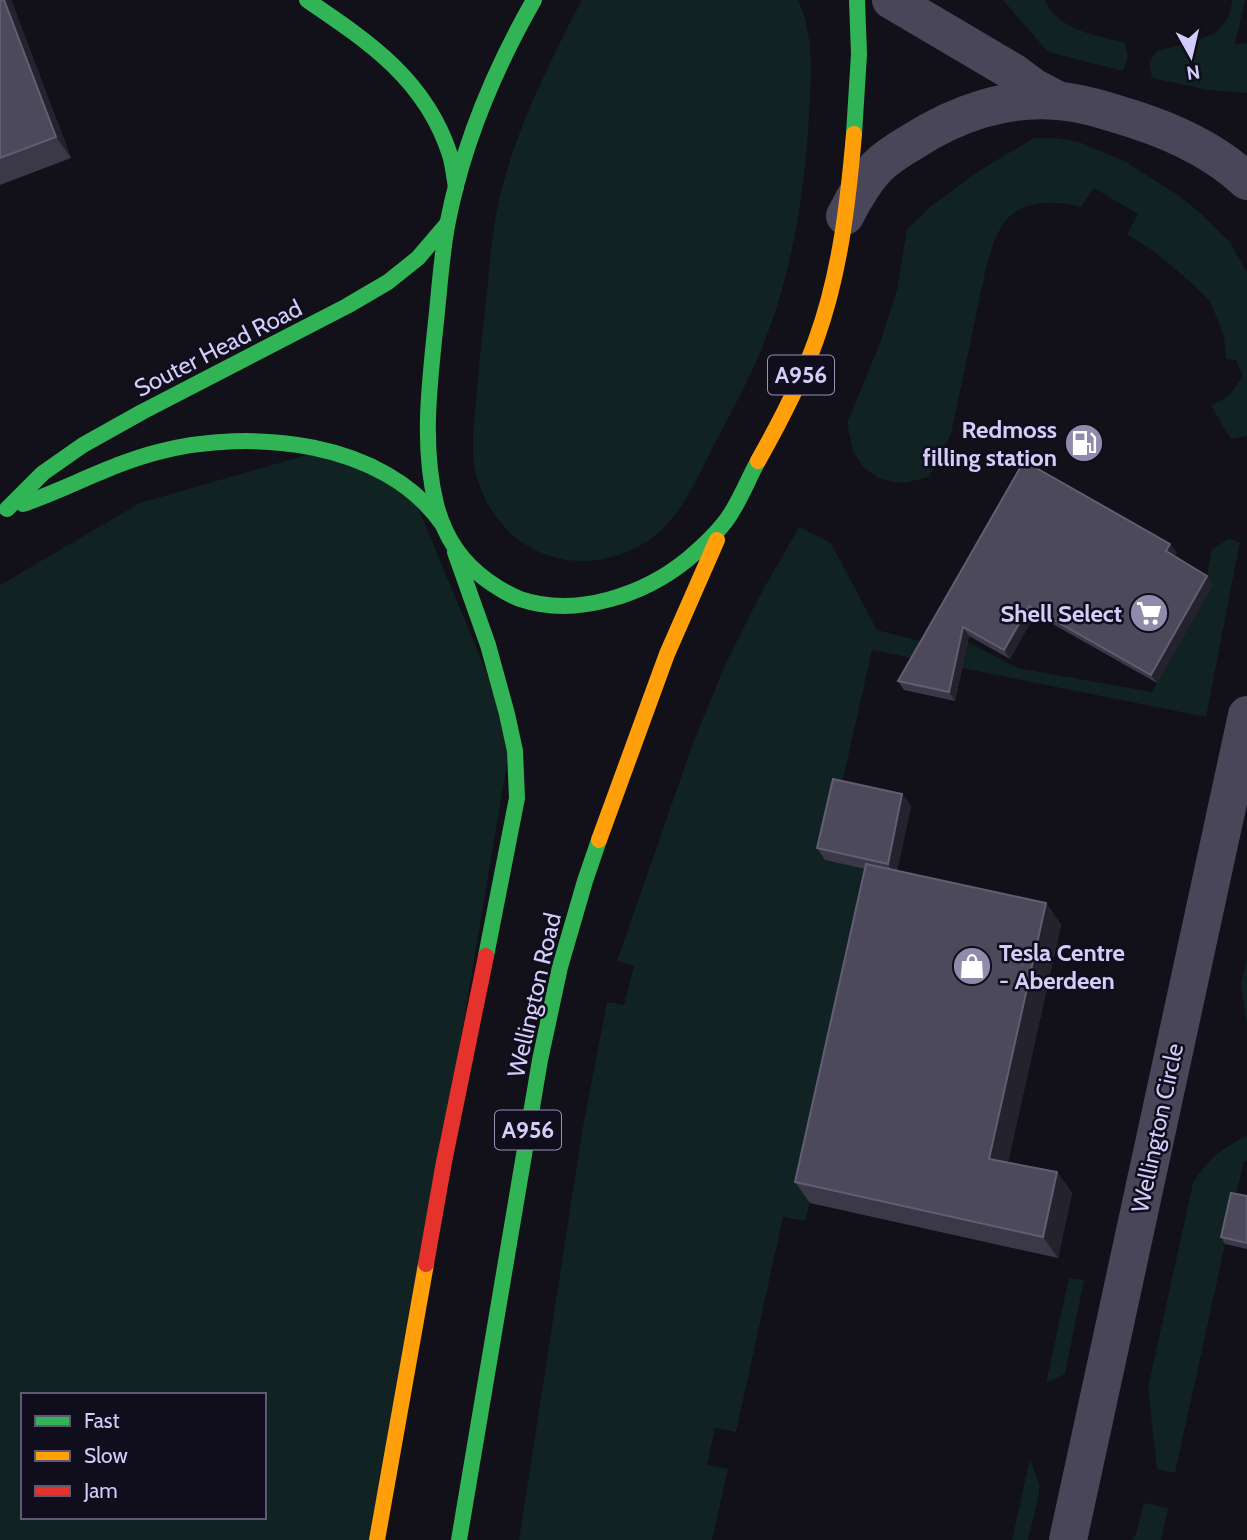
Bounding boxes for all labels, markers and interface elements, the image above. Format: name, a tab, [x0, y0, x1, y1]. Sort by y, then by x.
north arrow	[1156, 21, 1226, 91]
text: N	[1185, 60, 1202, 85]
street label: Souter Head Road	[129, 293, 307, 403]
road number: A956	[768, 356, 834, 394]
place label: Redmoss filling station	[923, 415, 1057, 472]
fuel station icon: Redmoss filling station	[1063, 422, 1105, 464]
supermarket icon: Shell Select	[1128, 592, 1170, 634]
place label: Shell Select	[1001, 599, 1122, 628]
street label: Wellington Road	[501, 910, 567, 1080]
place label: Tesla Centre - Aberdeen	[999, 938, 1125, 995]
shop icon: Tesla Centre - Aberdeen	[951, 945, 993, 987]
street label: Wellington Circle	[1125, 1041, 1189, 1215]
road number: A956	[495, 1110, 561, 1149]
legend	[21, 1393, 266, 1519]
text: Fast	[84, 1408, 120, 1433]
text: Slow	[84, 1443, 128, 1468]
text: Jam	[83, 1478, 118, 1503]

